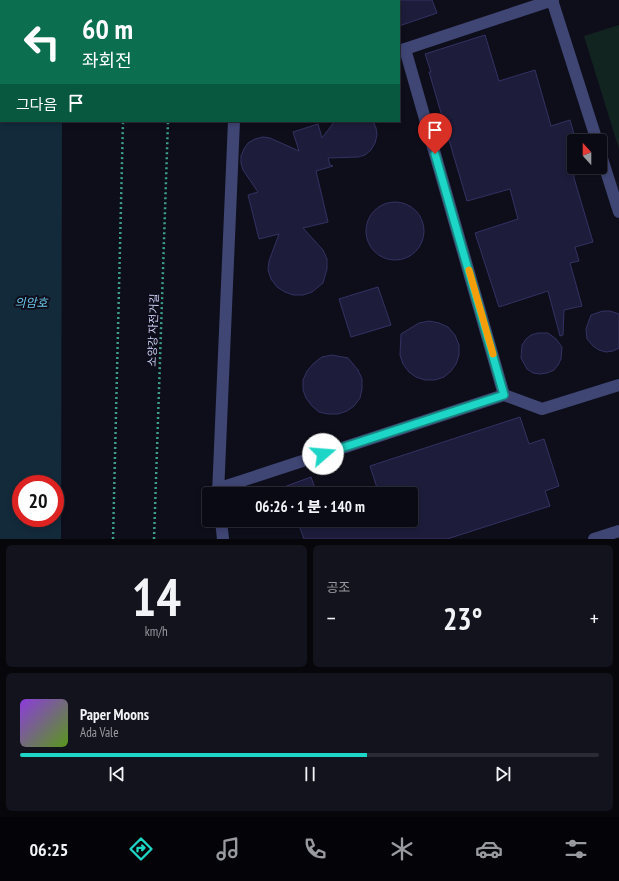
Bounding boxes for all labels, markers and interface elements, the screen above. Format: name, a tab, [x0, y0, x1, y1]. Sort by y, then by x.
text: 60 m	[82, 10, 133, 47]
icon: left	[16, 16, 68, 68]
text: 좌회전	[82, 49, 132, 72]
icon: arrive	[65, 92, 87, 114]
text: 그다음	[16, 95, 57, 114]
pin	[418, 113, 452, 154]
icon: arrive	[424, 119, 446, 141]
north arrow	[567, 134, 607, 174]
map controls	[567, 134, 607, 174]
street label: 소양강 자전거길	[145, 293, 161, 367]
water label: 의암호	[14, 295, 49, 310]
position arrow	[302, 433, 344, 475]
speed limit sign: 20	[12, 475, 64, 527]
text: 06:26 · 1 분 · 140 m	[255, 497, 365, 516]
text: 14	[131, 563, 181, 630]
text: 공조	[327, 579, 350, 596]
text: 23°	[443, 599, 483, 638]
text: −	[327, 604, 336, 632]
text: +	[590, 604, 599, 632]
text: km/h	[145, 623, 168, 640]
text: Paper Moons	[80, 705, 149, 724]
text: Ada Vale	[80, 724, 119, 741]
icon: previous	[106, 763, 128, 785]
icon: pause	[299, 763, 321, 785]
icon: next	[492, 763, 514, 785]
icon: directions	[127, 835, 155, 863]
icon: music	[214, 835, 242, 863]
icon: phone	[301, 835, 329, 863]
icon: climate	[388, 835, 416, 863]
icon: car	[475, 835, 503, 863]
icon: filters	[562, 835, 590, 863]
text: 06:25	[29, 838, 68, 861]

